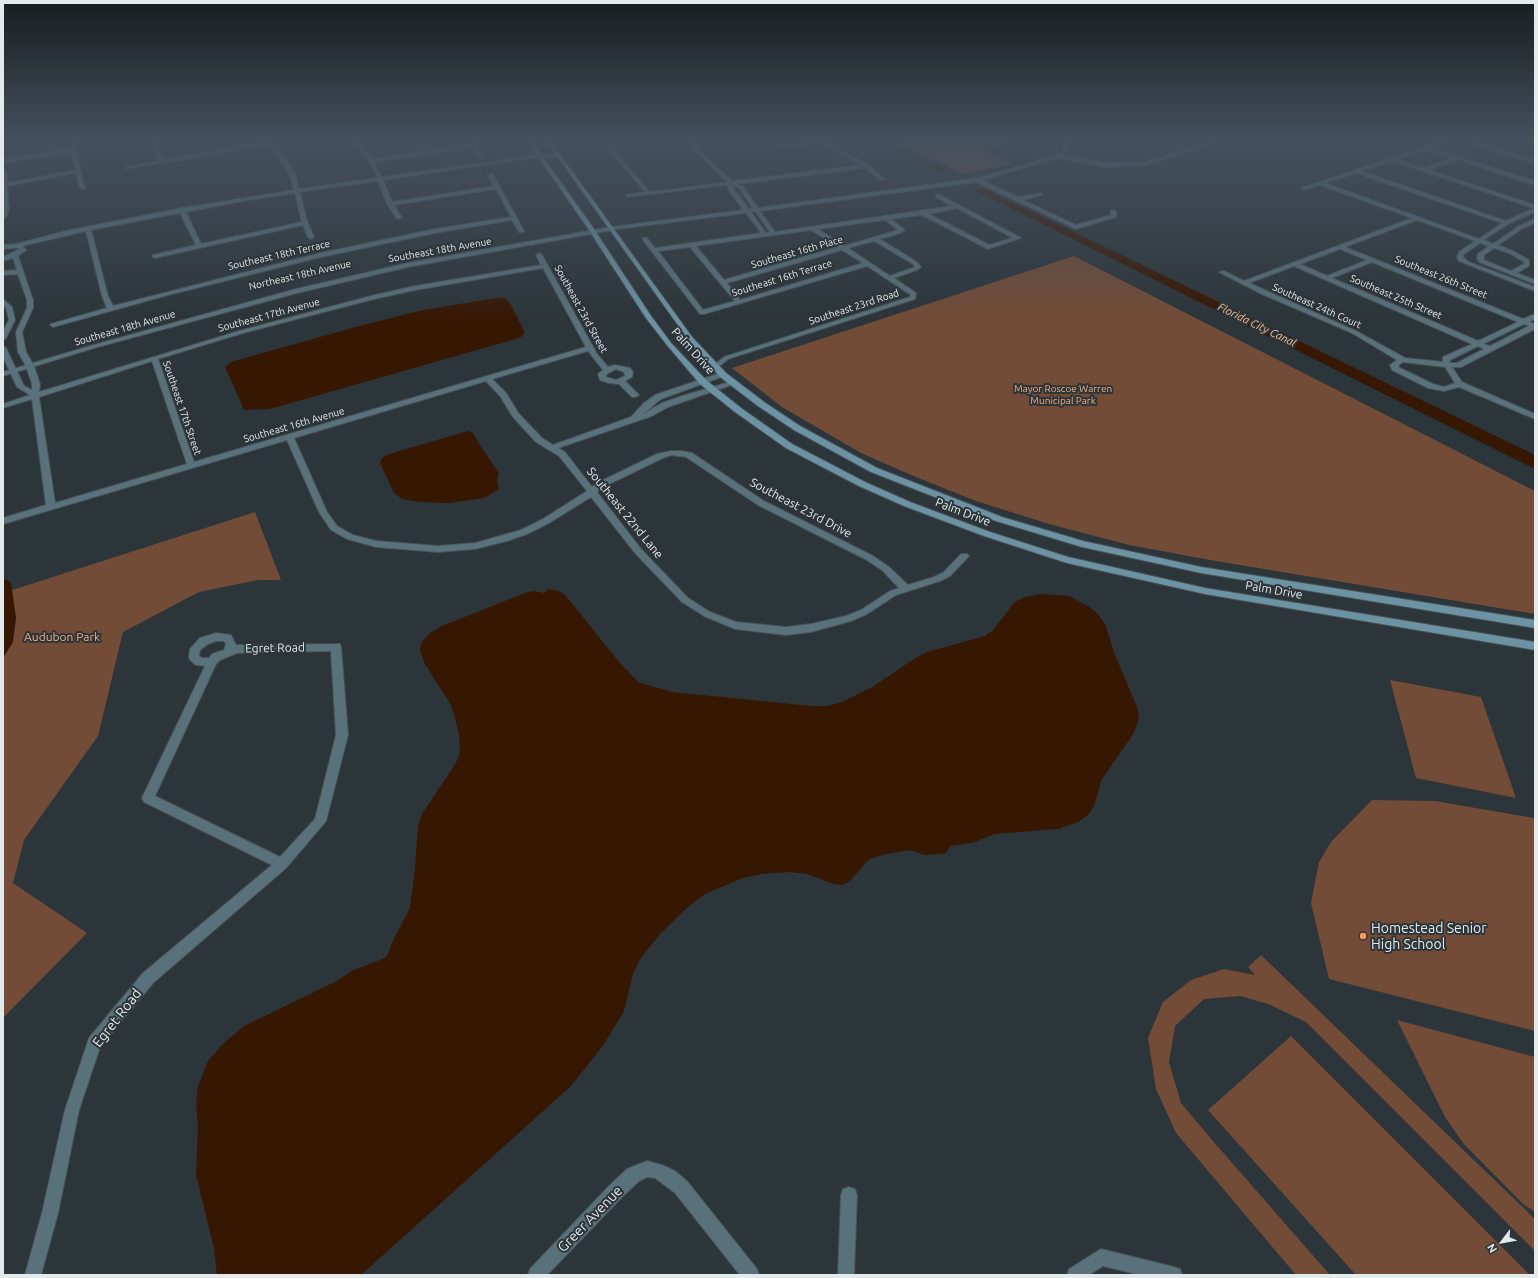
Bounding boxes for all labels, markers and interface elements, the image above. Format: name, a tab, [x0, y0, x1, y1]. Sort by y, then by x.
street label: Southeast 16th Place	[750, 233, 844, 271]
street label: Southeast 18th Avenue	[387, 235, 493, 265]
street label: Southeast 18th Terrace	[227, 237, 331, 273]
street label: Southeast 26th Street	[1393, 253, 1489, 301]
street label: Northeast 18th Avenue	[248, 257, 352, 293]
street label: Southeast 16th Terrace	[730, 257, 834, 299]
street label: Southeast 23rd Street	[552, 263, 610, 355]
street label: Southeast 25th Street	[1348, 272, 1444, 322]
street label: Southeast 24th Court	[1271, 281, 1363, 331]
street label: Southeast 23rd Road	[807, 287, 901, 327]
street label: Southeast 17th Avenue	[217, 296, 321, 334]
water label: Florida City Canal	[1216, 300, 1298, 350]
street label: Southeast 18th Avenue	[73, 308, 177, 348]
street label: Palm Drive	[668, 325, 718, 377]
street label: Southeast 17th Street	[160, 359, 204, 457]
park label: Mayor Roscoe Warren Municipal Park	[1014, 383, 1112, 406]
street label: Southeast 16th Avenue	[242, 405, 346, 445]
street label: Southeast 22nd Lane	[584, 465, 666, 561]
street label: Southeast 23rd Drive	[748, 475, 854, 541]
street label: Palm Drive	[933, 495, 993, 529]
street label: Palm Drive	[1244, 578, 1304, 602]
park label: Audubon Park	[24, 630, 100, 644]
street label: Egret Road	[245, 640, 305, 656]
place label: Homestead Senior High School	[1371, 920, 1487, 952]
marker: Homestead Senior High School	[1358, 931, 1368, 941]
street label: Egret Road	[89, 985, 145, 1051]
street label: Greer Avenue	[554, 1182, 626, 1256]
north arrow	[1482, 1222, 1522, 1262]
text: N	[1485, 1242, 1499, 1255]

